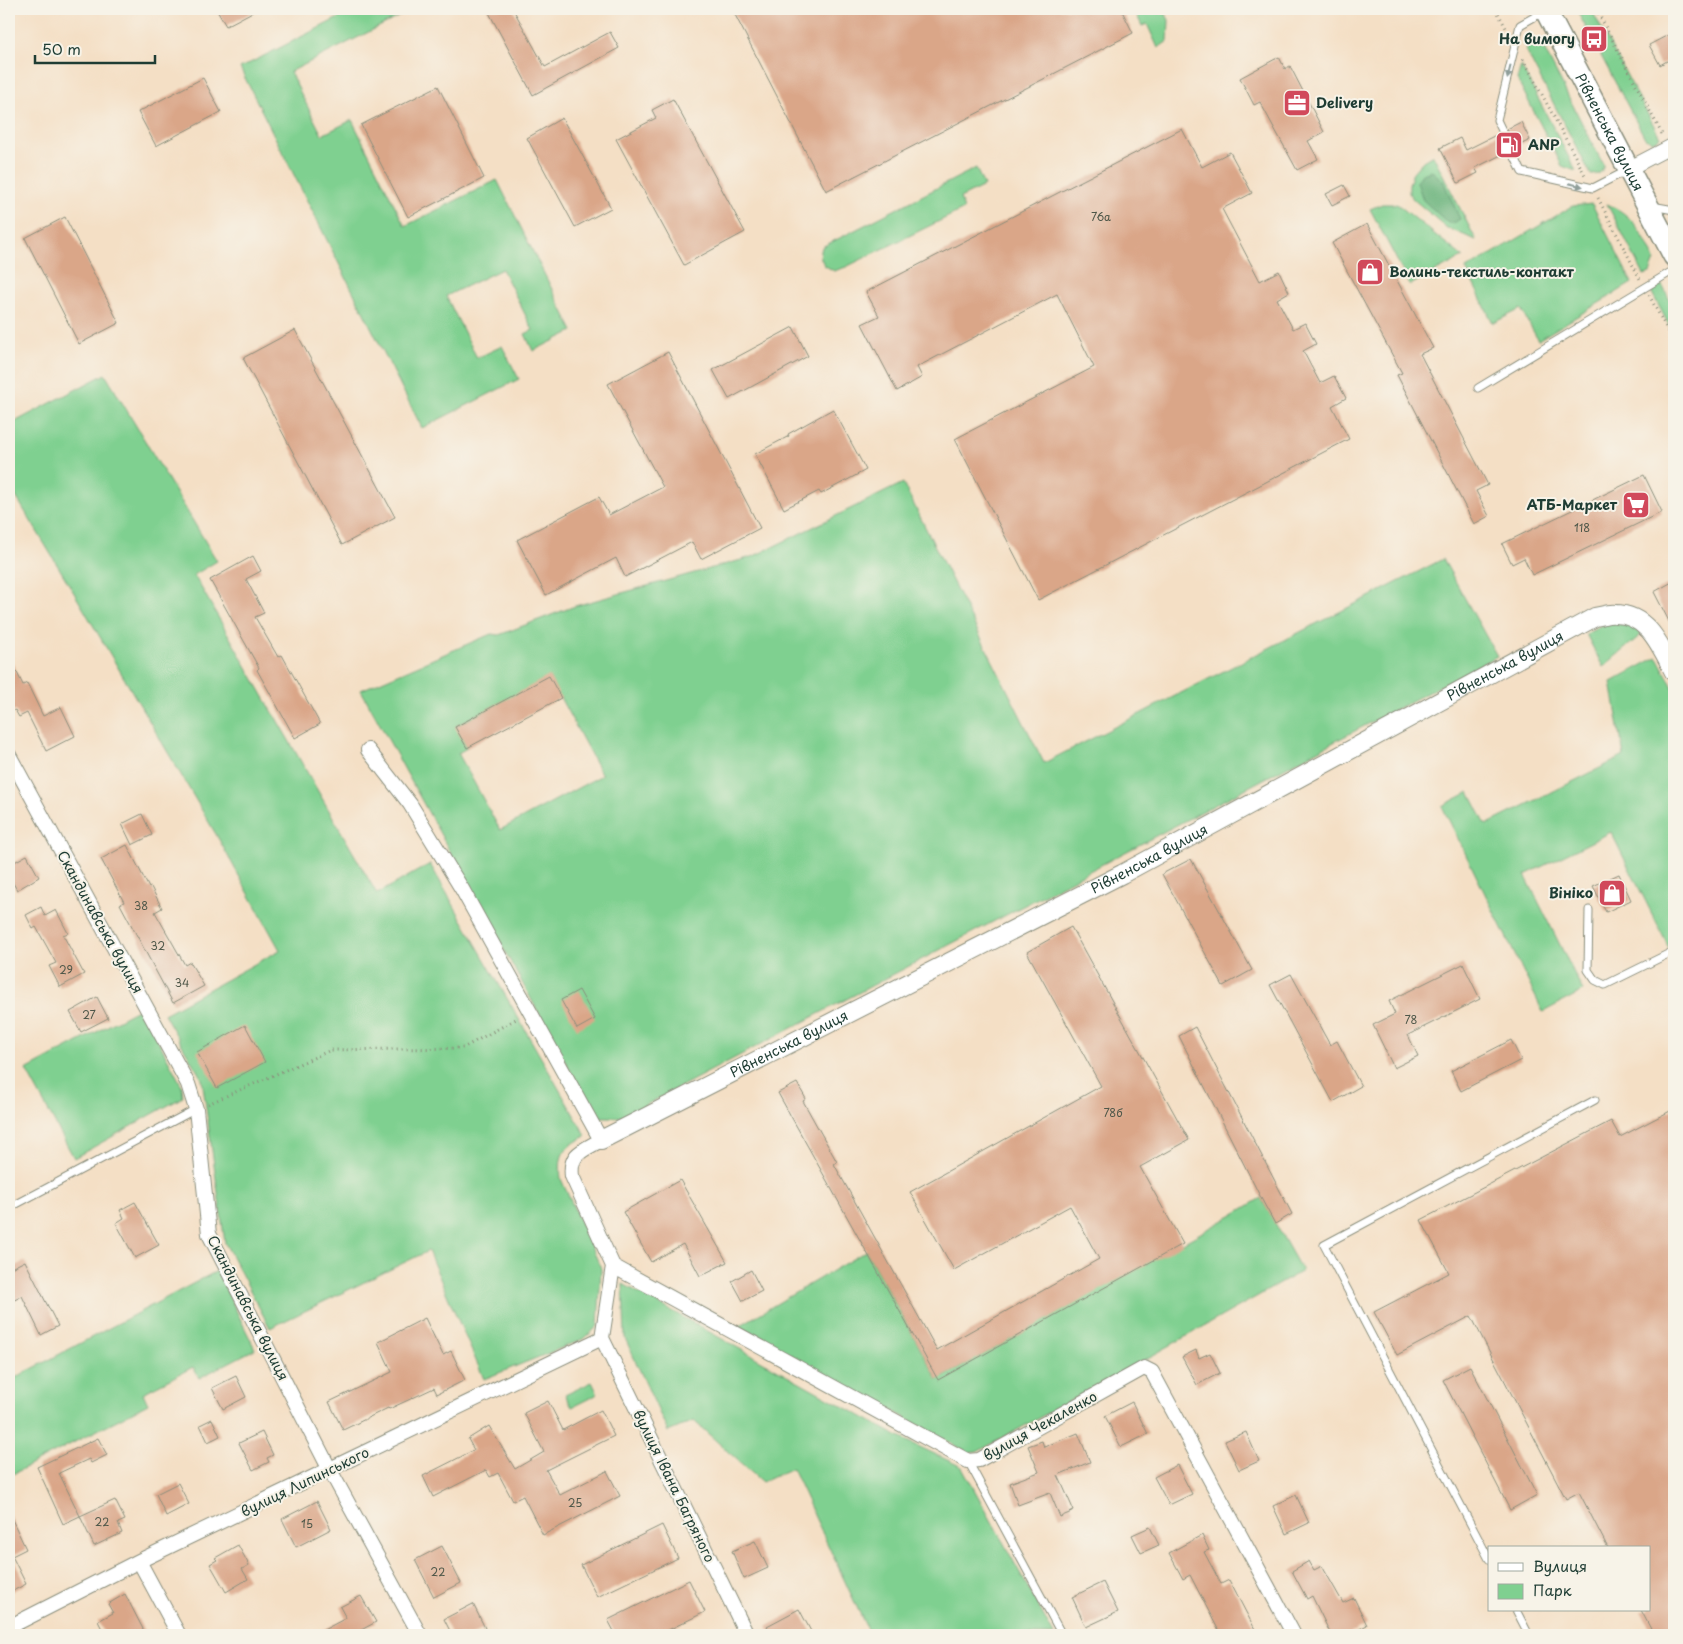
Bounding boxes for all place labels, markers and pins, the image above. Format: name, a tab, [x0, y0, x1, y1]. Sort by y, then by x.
bus stop icon: На вимогу	[1579, 24, 1609, 54]
place label: На вимогу	[1499, 28, 1575, 49]
office icon: Delivery	[1282, 88, 1312, 118]
place label: Delivery	[1316, 92, 1373, 113]
fuel station icon: ANP	[1494, 130, 1524, 160]
place label: ANP	[1528, 134, 1560, 155]
shop icon: Волинь-текстиль-контакт	[1355, 257, 1385, 287]
place label: Волинь-текстиль-контакт	[1389, 261, 1575, 282]
supermarket icon: АТБ-Маркет	[1621, 490, 1651, 520]
place label: АТБ-Маркет	[1527, 494, 1618, 515]
shop icon: Вініко	[1597, 878, 1627, 908]
place label: Вініко	[1549, 882, 1593, 903]

